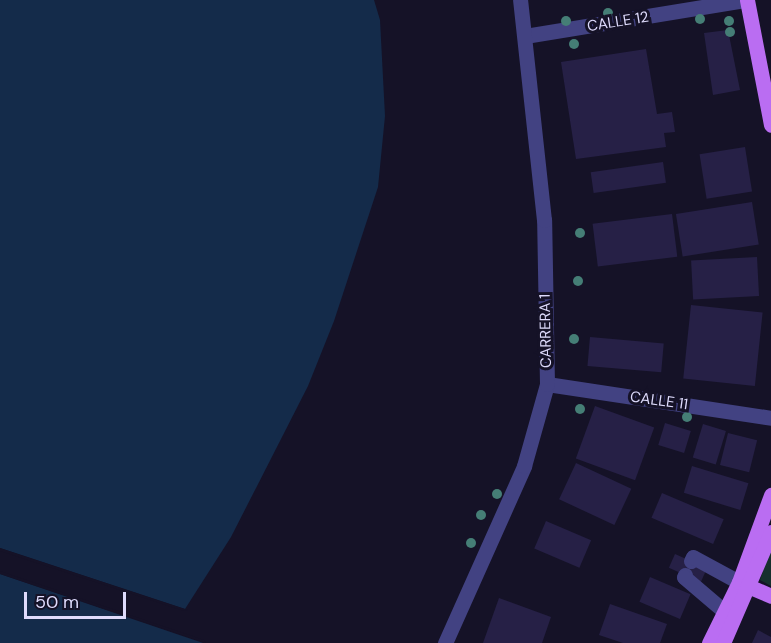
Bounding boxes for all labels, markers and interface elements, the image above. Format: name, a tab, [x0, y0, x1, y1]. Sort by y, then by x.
street label: CALLE 12	[586, 8, 650, 36]
street label: CARRERA 1	[536, 294, 556, 368]
street label: CALLE 11	[629, 388, 689, 414]
scale bar	[27, 580, 129, 618]
text: 50 m	[35, 590, 79, 614]

